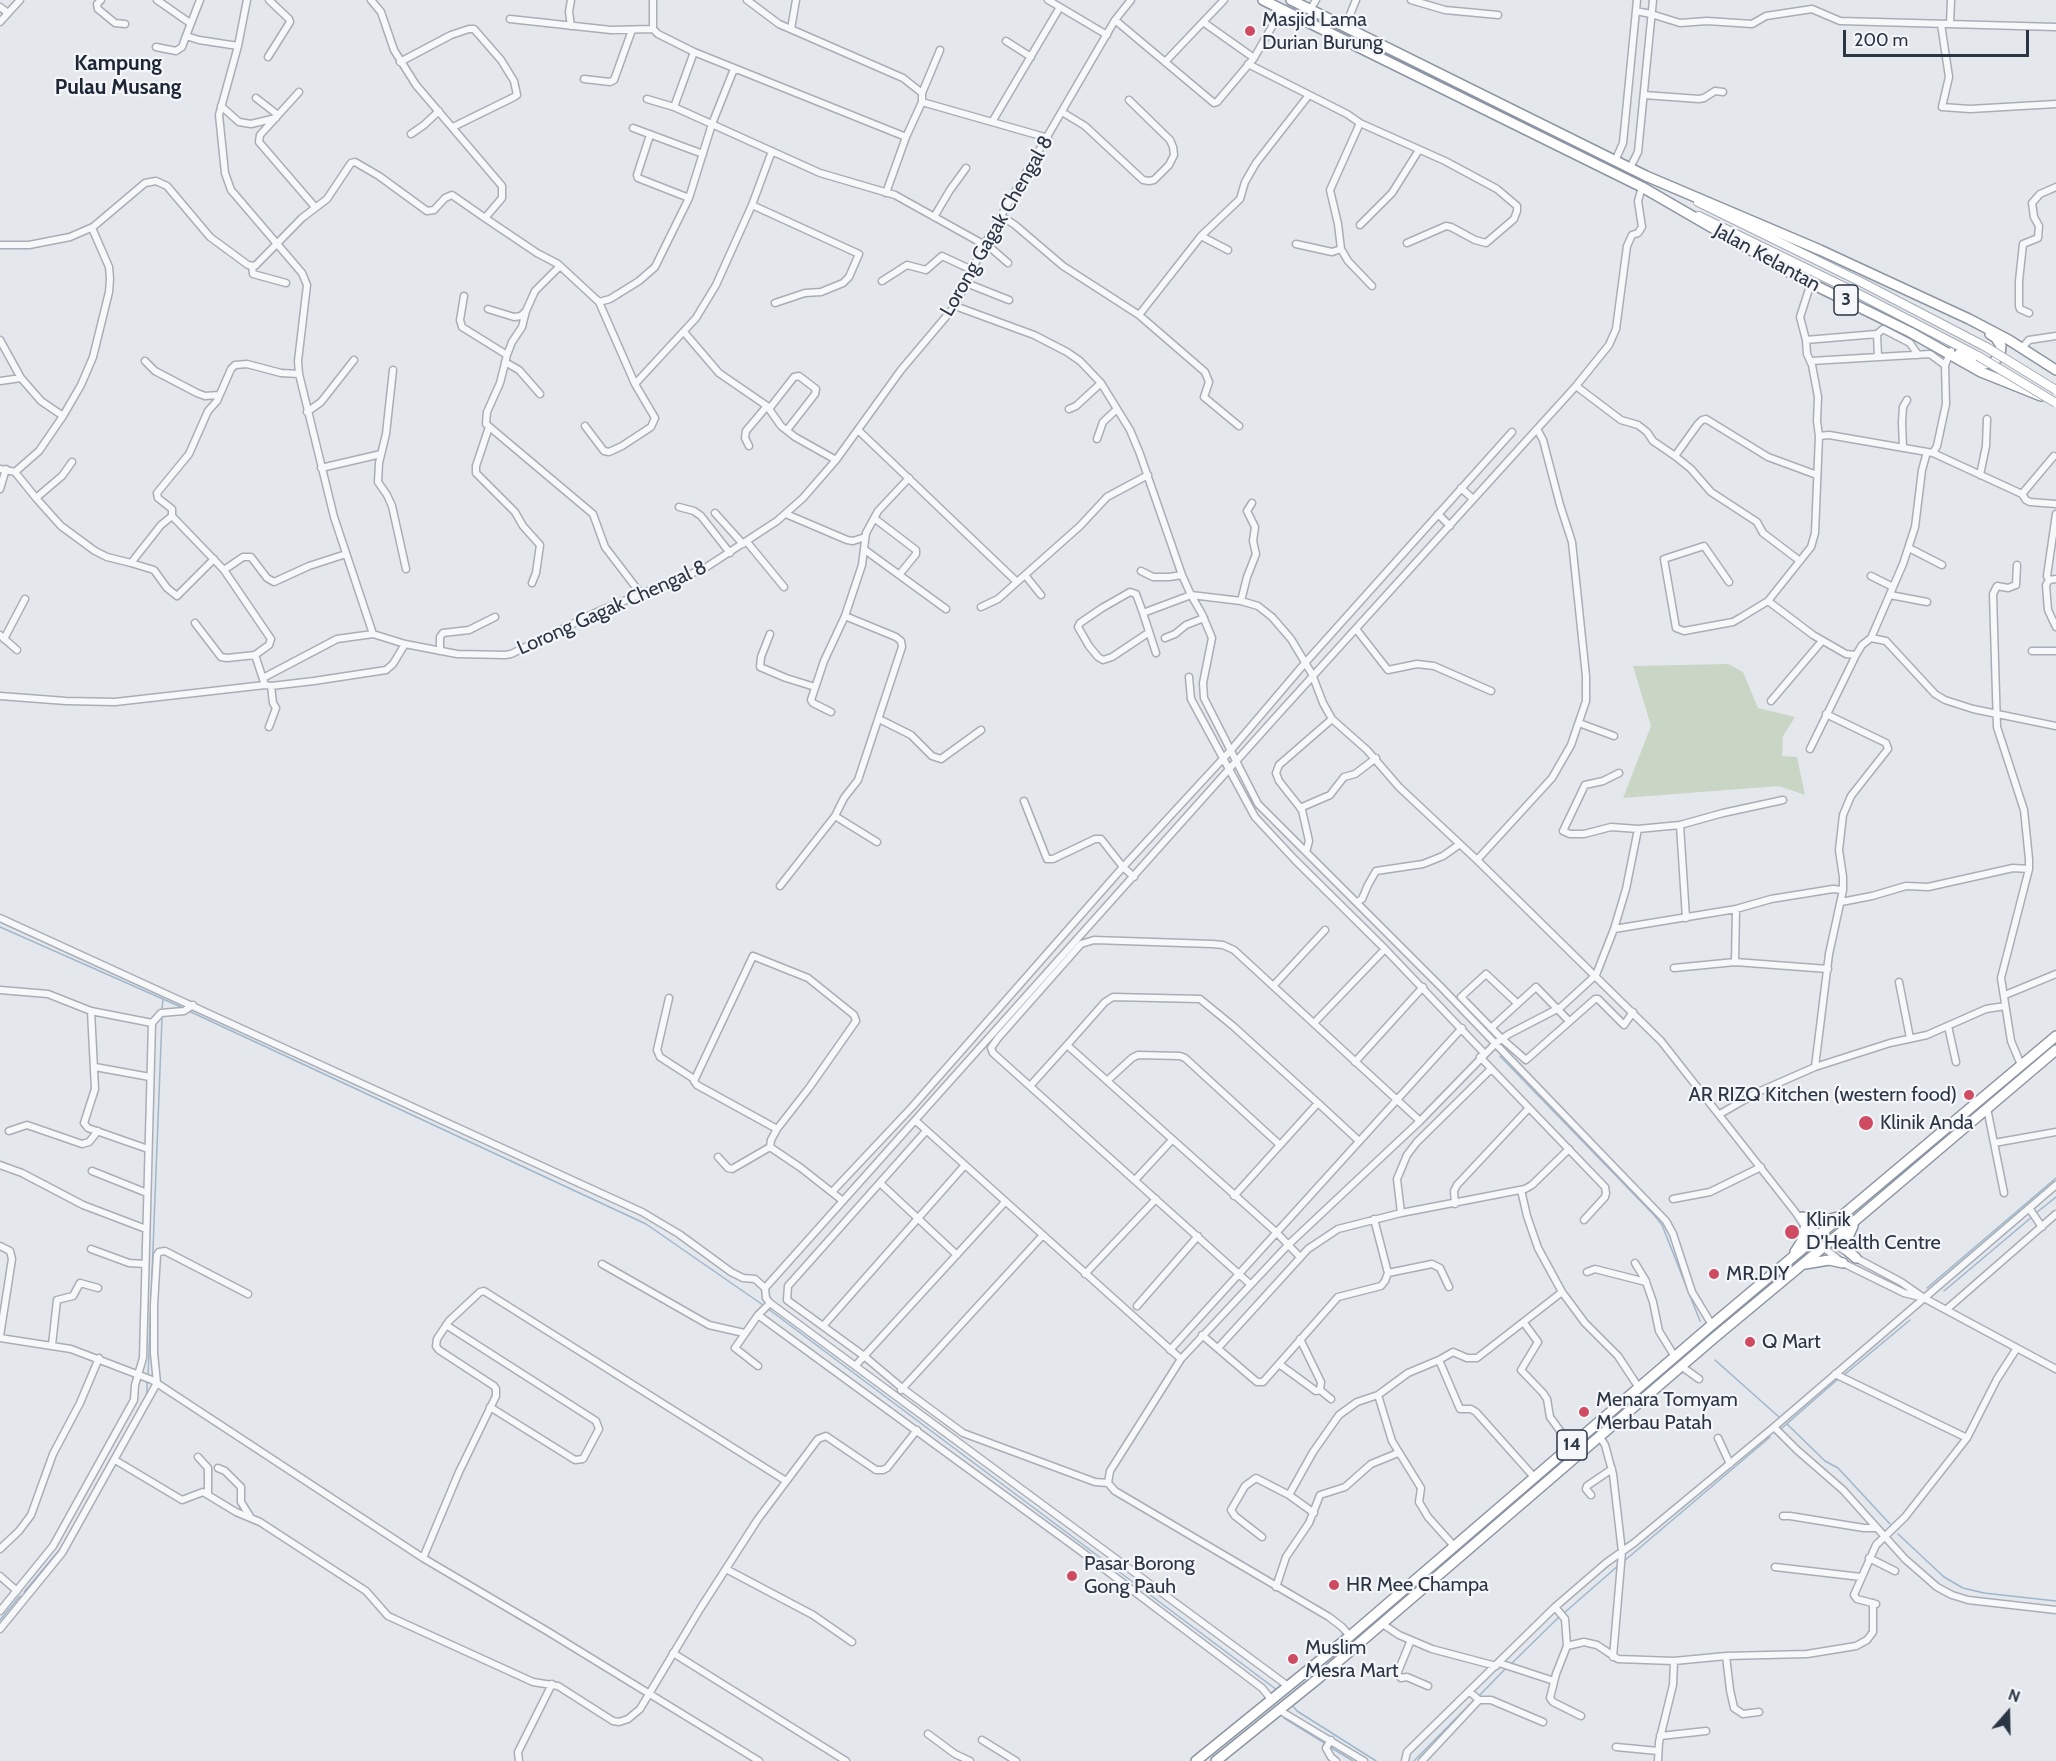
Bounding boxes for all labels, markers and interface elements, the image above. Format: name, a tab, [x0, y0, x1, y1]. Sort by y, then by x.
place label: Masjid Lama Durian Burung	[1262, 8, 1383, 55]
scale bar	[1846, 18, 2032, 56]
marker: Masjid Lama Durian Burung	[1243, 24, 1257, 38]
text: 200 m	[1854, 29, 1908, 51]
district label: Kampung Pulau Musang	[55, 51, 181, 101]
street label: Lorong Gagak Chengal 8	[935, 131, 1059, 321]
street label: Jalan Kelantan	[1709, 219, 1825, 297]
road number: 3	[1834, 285, 1858, 315]
street label: Lorong Gagak Chengal 8	[513, 555, 711, 661]
place label: AR RIZQ Kitchen (western food)	[1689, 1083, 1957, 1107]
marker: AR RIZQ Kitchen (western food)	[1962, 1088, 1976, 1102]
place label: Klinik Anda	[1880, 1111, 1973, 1135]
marker: Klinik Anda	[1857, 1114, 1875, 1132]
place label: Klinik D'Health Centre	[1806, 1208, 1941, 1255]
marker: Klinik D'Health Centre	[1783, 1223, 1801, 1241]
place label: MR.DIY	[1726, 1262, 1789, 1286]
marker: MR.DIY	[1707, 1267, 1721, 1281]
place label: Q Mart	[1762, 1330, 1821, 1354]
marker: Q Mart	[1743, 1335, 1757, 1349]
place label: Menara Tomyam Merbau Patah	[1596, 1388, 1738, 1435]
marker: Menara Tomyam Merbau Patah	[1577, 1405, 1591, 1419]
road number: 14	[1557, 1430, 1587, 1460]
place label: Pasar Borong Gong Pauh	[1084, 1552, 1195, 1599]
marker: Pasar Borong Gong Pauh	[1065, 1569, 1079, 1583]
place label: HR Mee Champa	[1346, 1573, 1489, 1597]
marker: HR Mee Champa	[1327, 1578, 1341, 1592]
place label: Muslim Mesra Mart	[1305, 1636, 1399, 1683]
marker: Muslim Mesra Mart	[1286, 1652, 1300, 1666]
north arrow	[1978, 1683, 2038, 1743]
text: N	[2006, 1685, 2023, 1706]

